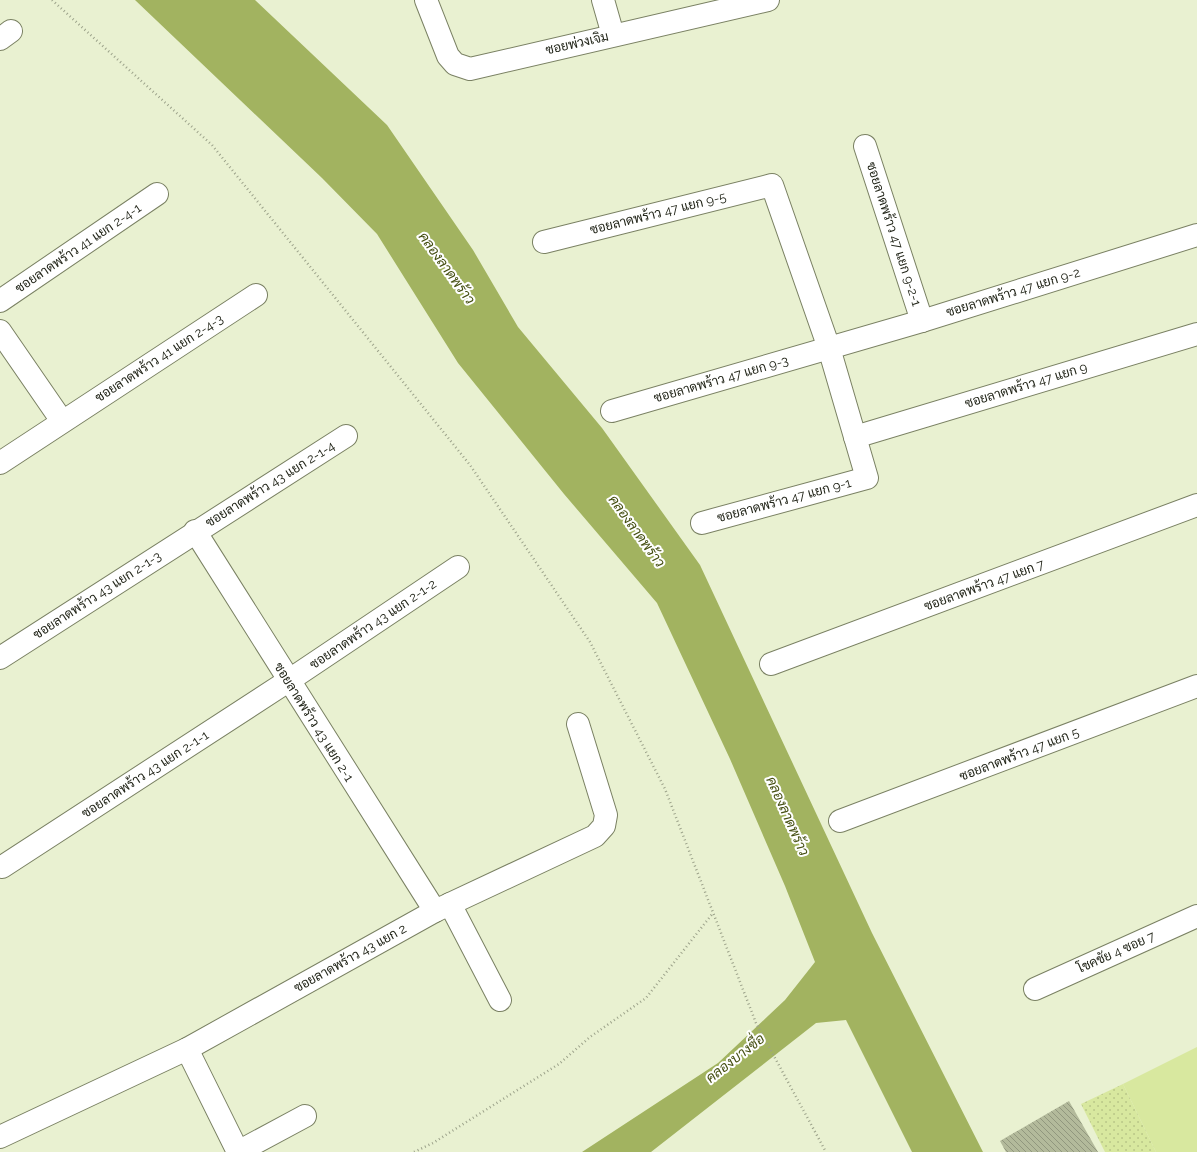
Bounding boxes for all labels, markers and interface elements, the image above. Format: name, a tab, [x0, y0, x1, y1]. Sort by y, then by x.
street label: ซอยพ่วงเจิม	[544, 27, 610, 58]
street label: ซอยลาดพร้าว 47 แยก 9-2-1	[864, 160, 926, 308]
street label: ซอยลาดพร้าว 47 แยก 9-5	[588, 187, 728, 237]
street label: ซอยลาดพร้าว 41 แยก 2-4-1	[11, 198, 144, 296]
water label: คลองลาดพร้าว	[416, 229, 478, 307]
street label: ซอยลาดพร้าว 47 แยก 9-2	[944, 262, 1082, 320]
street label: ซอยลาดพร้าว 41 แยก 2-4-3	[91, 309, 226, 405]
street label: ซอยลาดพร้าว 47 แยก 9-3	[651, 351, 790, 405]
street label: ซอยลาดพร้าว 47 แยก 9	[962, 357, 1089, 411]
street label: ซอยลาดพร้าว 43 แยก 2-1-4	[201, 436, 337, 530]
street label: ซอยลาดพร้าว 47 แยก 9-1	[715, 473, 853, 525]
water label: คลองลาดพร้าว	[606, 492, 668, 570]
street label: ซอยลาดพร้าว 43 แยก 2-1-3	[29, 546, 164, 642]
street label: ซอยลาดพร้าว 47 แยก 7	[921, 554, 1046, 614]
street label: ซอยลาดพร้าว 43 แยก 2-1-2	[306, 574, 439, 672]
street label: ซอยลาดพร้าว 43 แยก 2-1	[271, 659, 359, 785]
street label: ซอยลาดพร้าว 47 แยก 5	[956, 722, 1081, 784]
street label: ซอยลาดพร้าว 43 แยก 2-1-1	[78, 725, 212, 821]
water label: คลองลาดพร้าว	[763, 774, 813, 858]
street label: ซอยลาดพร้าว 43 แยก 2	[290, 919, 409, 995]
street label: โชคชัย 4 ซอย 7	[1074, 927, 1157, 976]
water label: คลองบางซื่อ	[700, 1027, 768, 1086]

